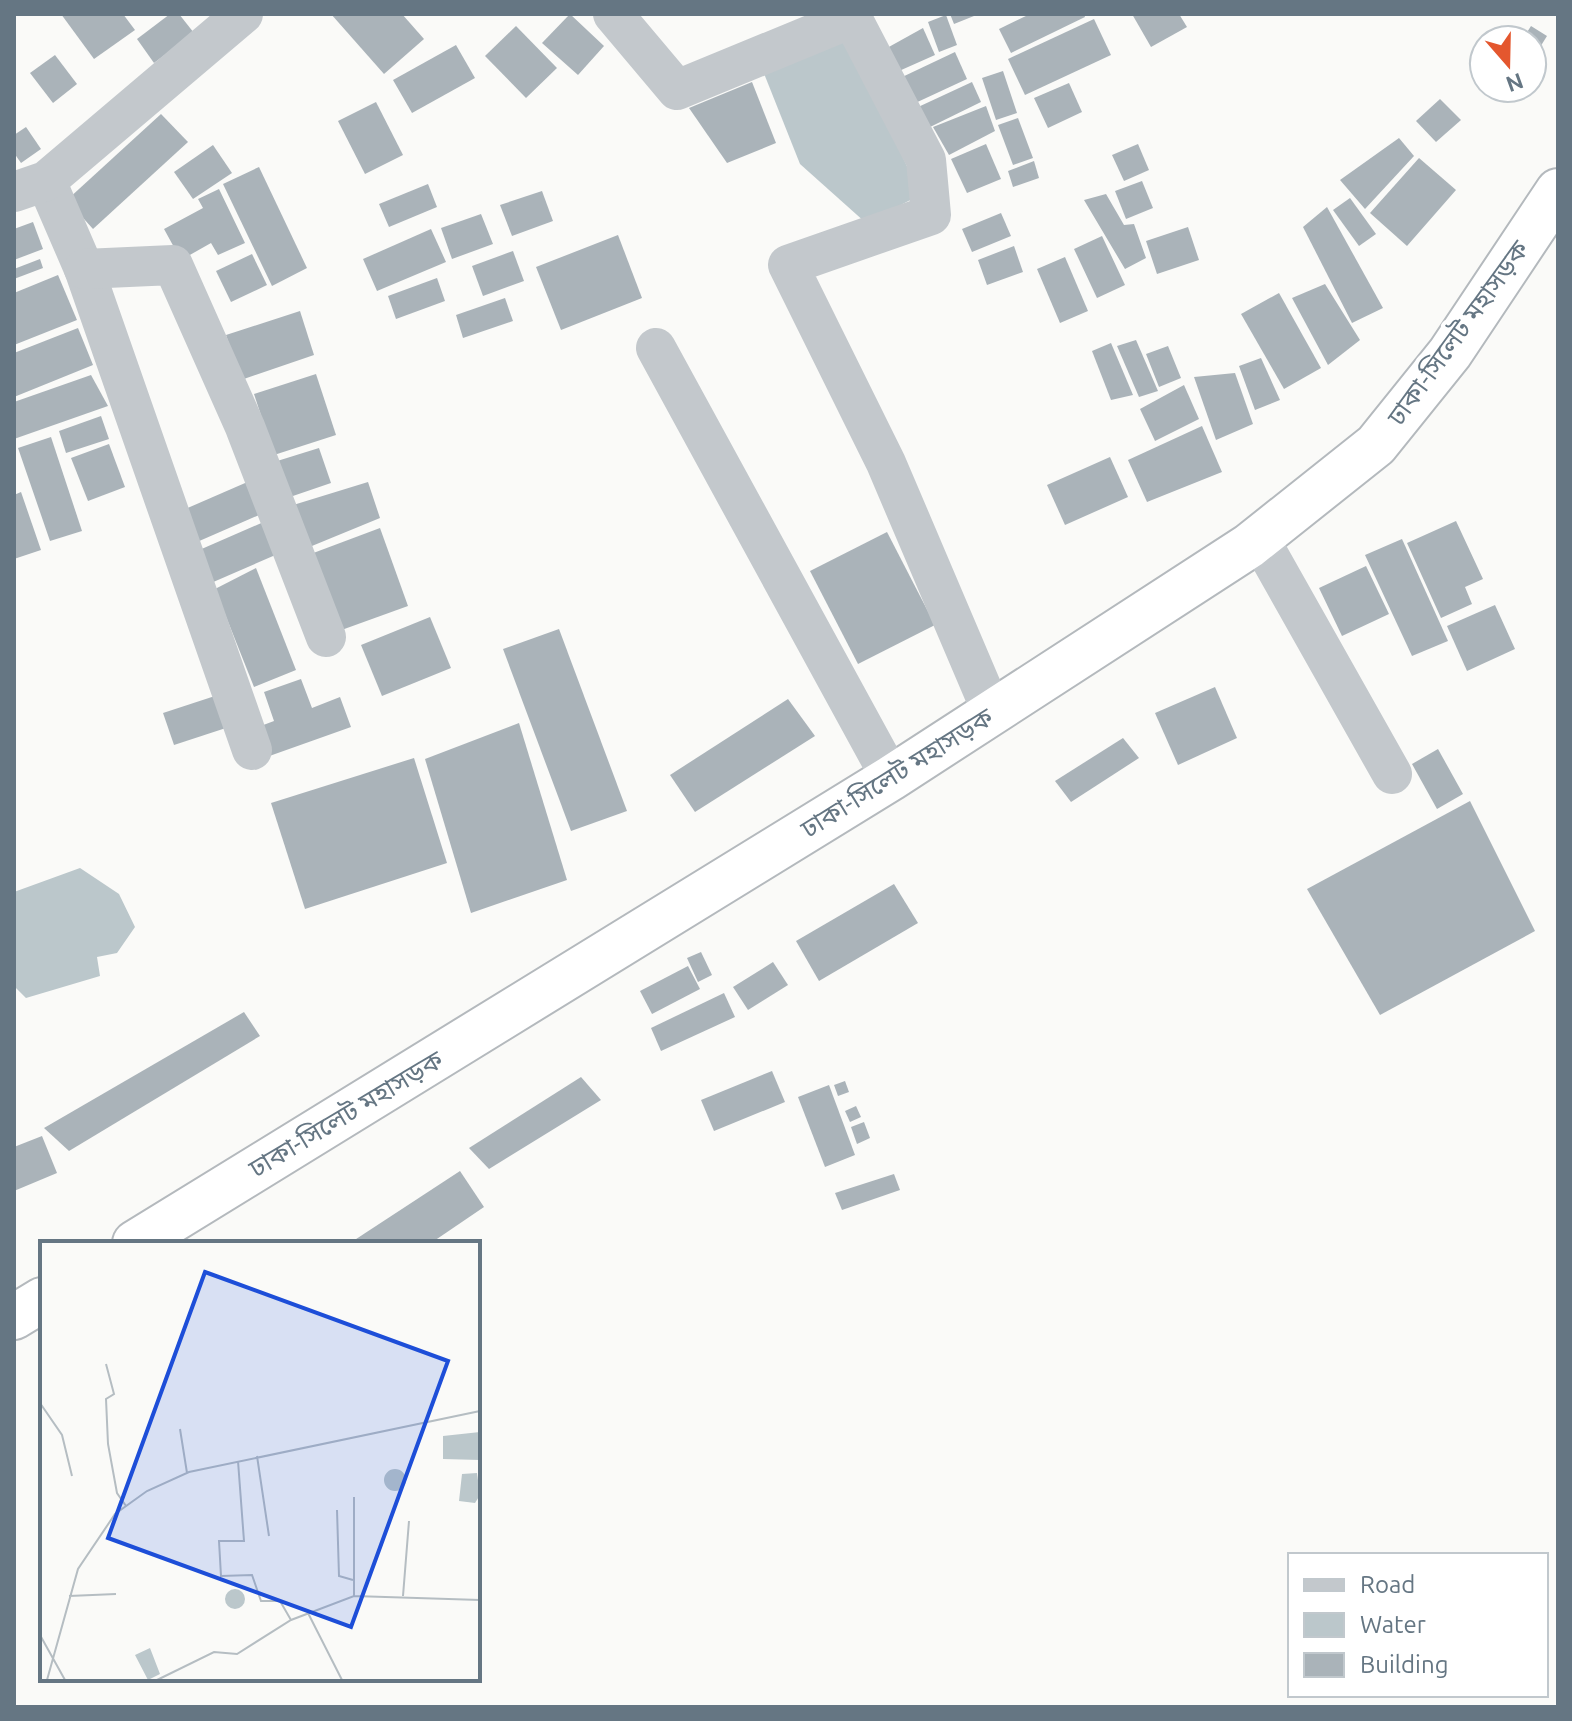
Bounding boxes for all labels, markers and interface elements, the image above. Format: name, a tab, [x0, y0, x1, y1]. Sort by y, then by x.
north arrow	[1468, 24, 1548, 104]
text: N	[1503, 69, 1527, 98]
street label: ঢাকা-সিলেট মহাসড়ক	[1380, 234, 1535, 431]
street label: ঢাকা-সিলেট মহাসড়ক	[795, 701, 999, 844]
street label: ঢাকা-সিলেট মহাসড়ক	[243, 1044, 449, 1183]
inset map	[40, 1241, 480, 1681]
legend	[1288, 1553, 1548, 1697]
text: Road	[1360, 1571, 1415, 1598]
text: Water	[1360, 1611, 1426, 1638]
text: Building	[1360, 1651, 1448, 1678]

